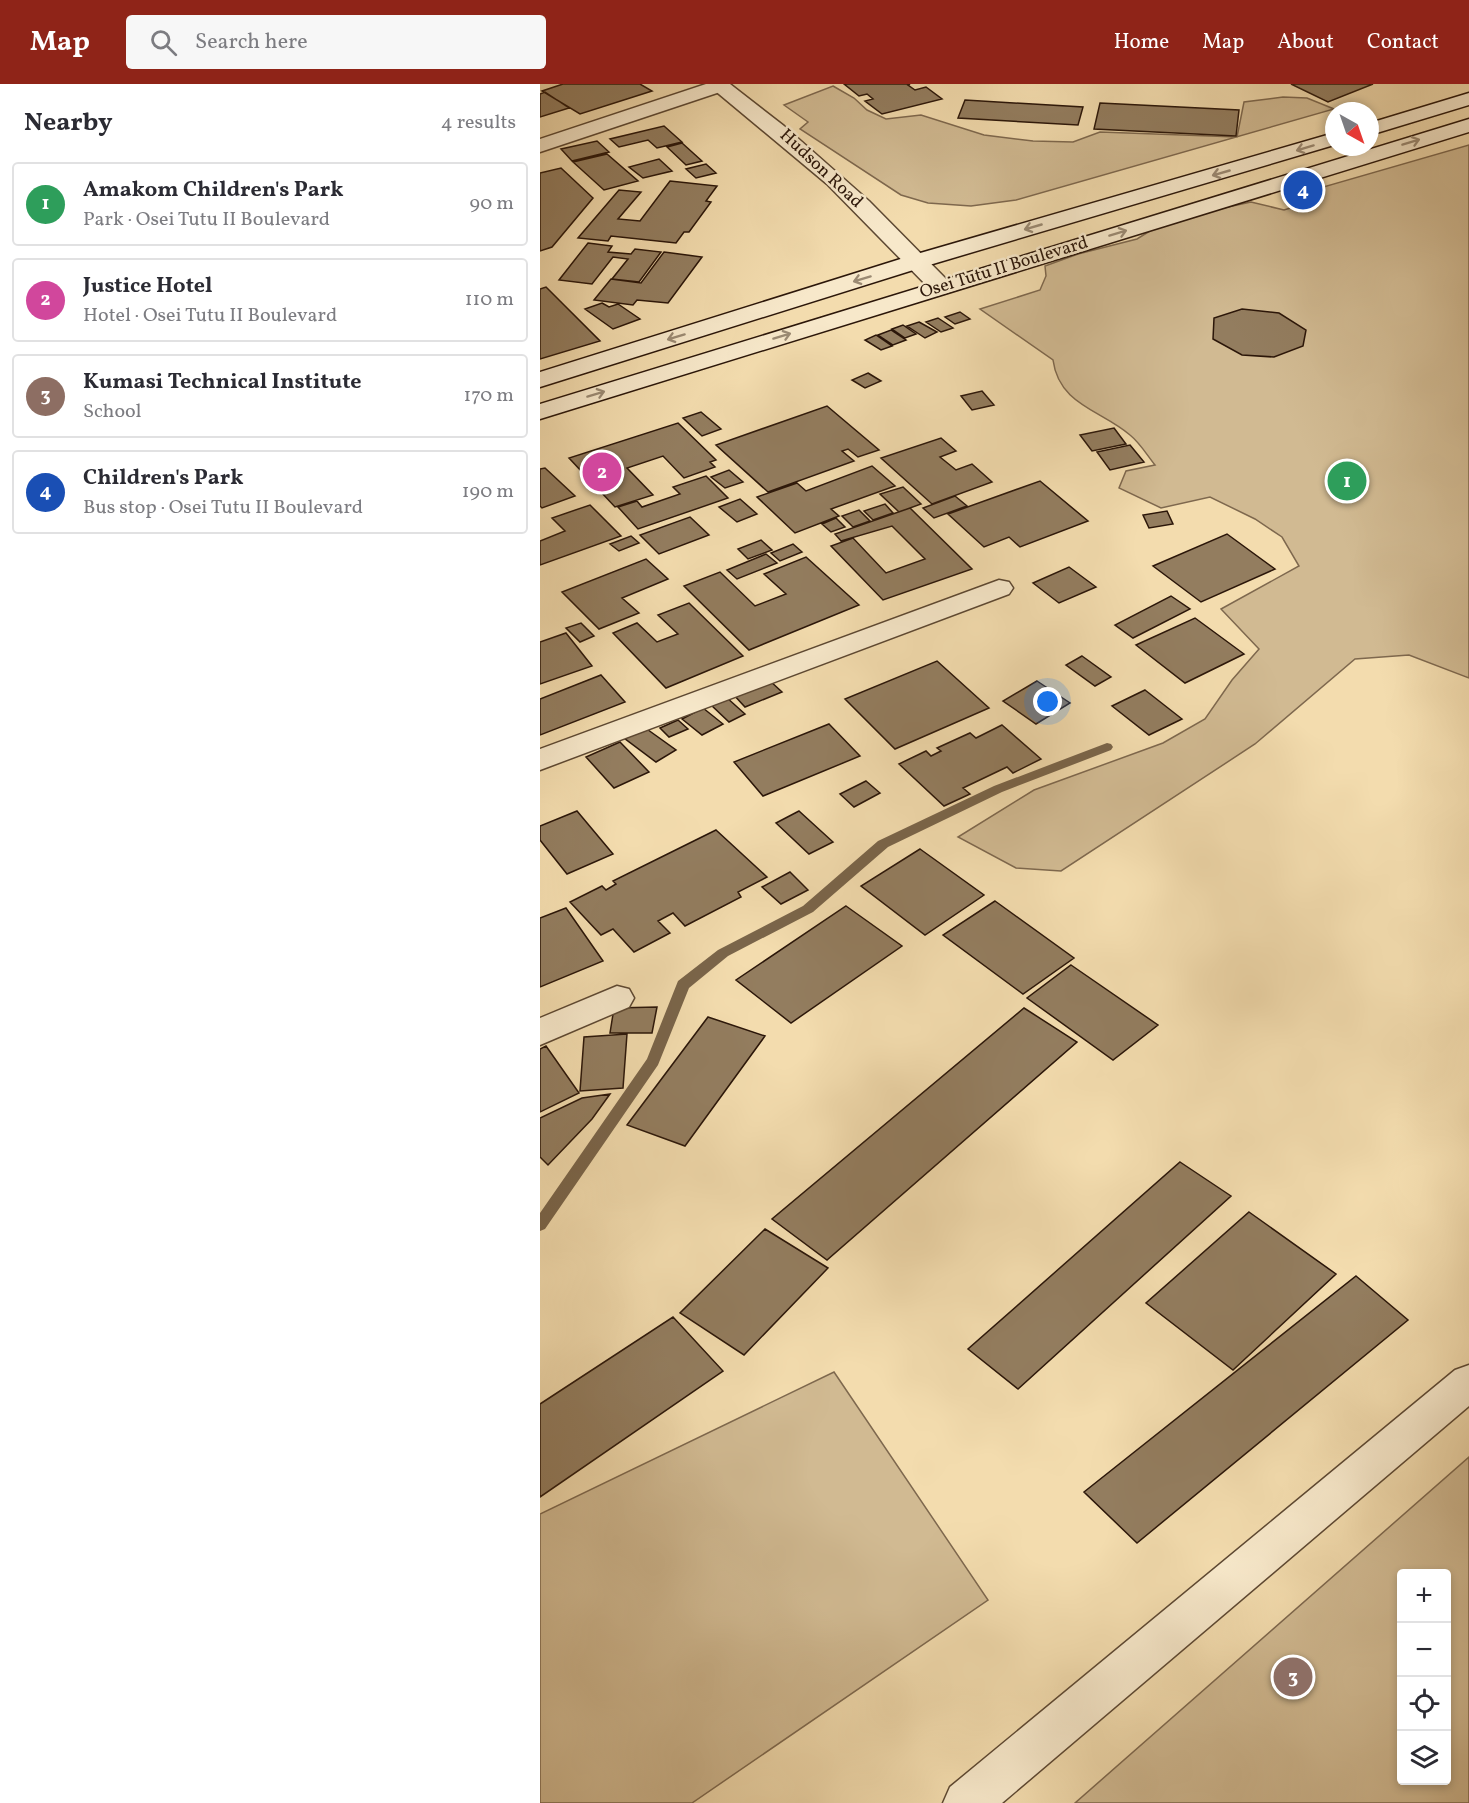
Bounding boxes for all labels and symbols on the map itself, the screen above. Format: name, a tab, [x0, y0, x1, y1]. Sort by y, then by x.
north arrow	[1325, 102, 1379, 156]
street label: Hudson Road	[774, 124, 868, 214]
one-way arrow	[1402, 136, 1421, 147]
one-way arrow	[1296, 143, 1315, 154]
one-way arrow	[1212, 168, 1231, 179]
pin: 4	[1284, 168, 1323, 212]
one-way arrow	[1024, 222, 1043, 233]
one-way arrow	[1108, 227, 1127, 238]
street label: Osei Tutu II Boulevard	[917, 230, 1091, 306]
one-way arrow	[853, 274, 872, 285]
one-way arrow	[772, 330, 791, 341]
one-way arrow	[667, 332, 686, 343]
one-way arrow	[586, 388, 605, 399]
pin: 2	[582, 450, 622, 494]
pin: 1	[1328, 458, 1366, 504]
your location	[1033, 687, 1062, 716]
pin: 3	[1274, 1654, 1312, 1700]

